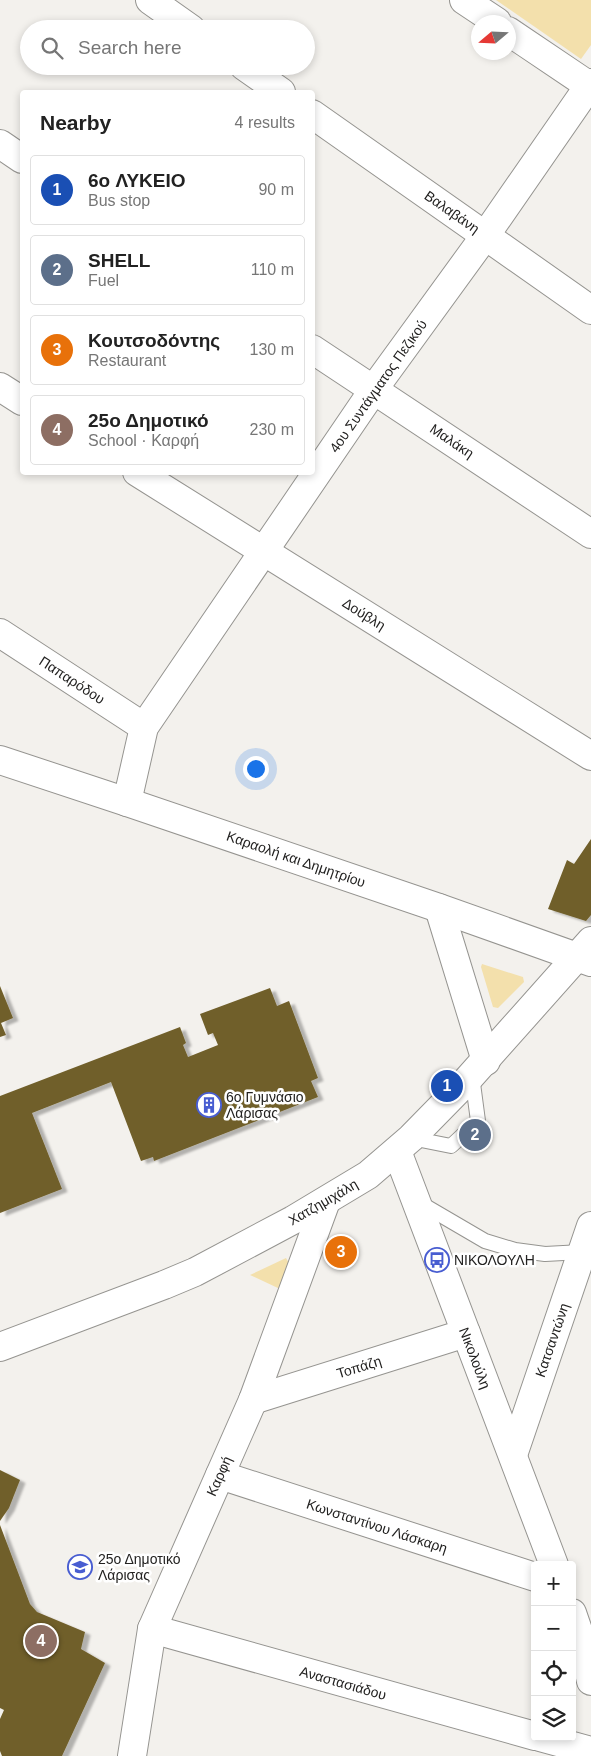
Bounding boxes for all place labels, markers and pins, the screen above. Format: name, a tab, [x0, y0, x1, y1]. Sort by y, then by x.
pin: 1	[431, 1067, 463, 1105]
place label: 6ο Γυμνάσιο Λάρισας	[226, 1089, 304, 1121]
building icon: 6ο Γυμνάσιο Λάρισας	[196, 1092, 222, 1118]
pin: 2	[459, 1116, 491, 1154]
pin: 3	[325, 1233, 357, 1271]
bus stop icon: ΝΙΚΟΛΟΥΛΗ	[424, 1247, 450, 1273]
place label: ΝΙΚΟΛΟΥΛΗ	[454, 1252, 535, 1268]
place label: 25ο Δημοτικό Λάρισας	[98, 1551, 181, 1583]
school or university icon: 25ο Δημοτικό Λάρισας	[67, 1554, 93, 1580]
pin: 4	[25, 1622, 57, 1660]

